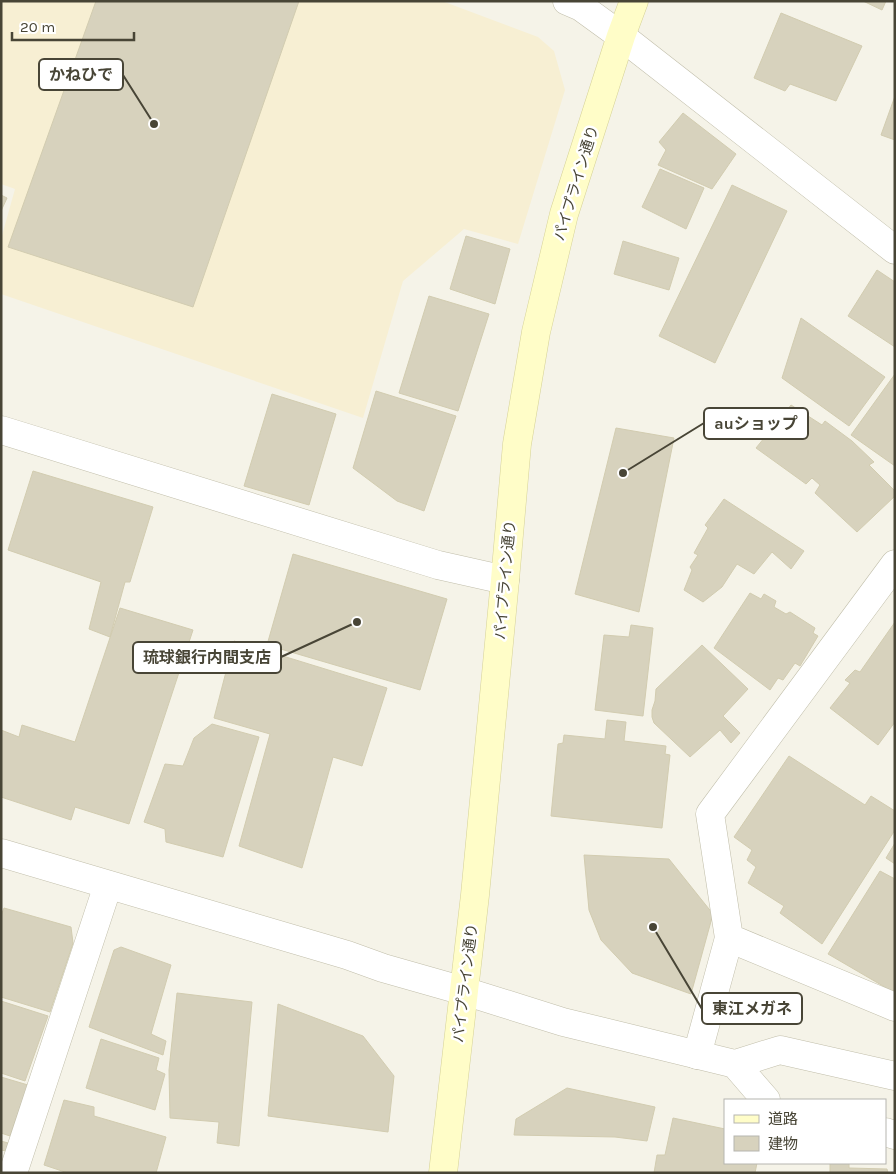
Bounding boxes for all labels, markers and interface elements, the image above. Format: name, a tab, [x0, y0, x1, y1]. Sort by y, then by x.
scale bar	[12, 10, 135, 42]
text: 20 m	[20, 18, 55, 36]
callout: かねひで	[39, 59, 123, 90]
text: かねひで	[49, 65, 113, 84]
street label: パイプライン通り	[550, 123, 602, 243]
callout: auショップ	[704, 408, 808, 439]
text: auショップ	[714, 414, 798, 433]
street label: パイプライン通り	[491, 519, 519, 641]
callout: 琉球銀行内間支店	[133, 642, 281, 673]
text: 琉球銀行内間支店	[143, 648, 271, 667]
street label: パイプライン通り	[449, 922, 481, 1044]
callout: 東江メガネ	[702, 993, 802, 1024]
text: 東江メガネ	[712, 999, 792, 1018]
legend	[724, 1099, 886, 1164]
text: 道路	[768, 1110, 798, 1128]
text: 建物	[768, 1135, 798, 1153]

